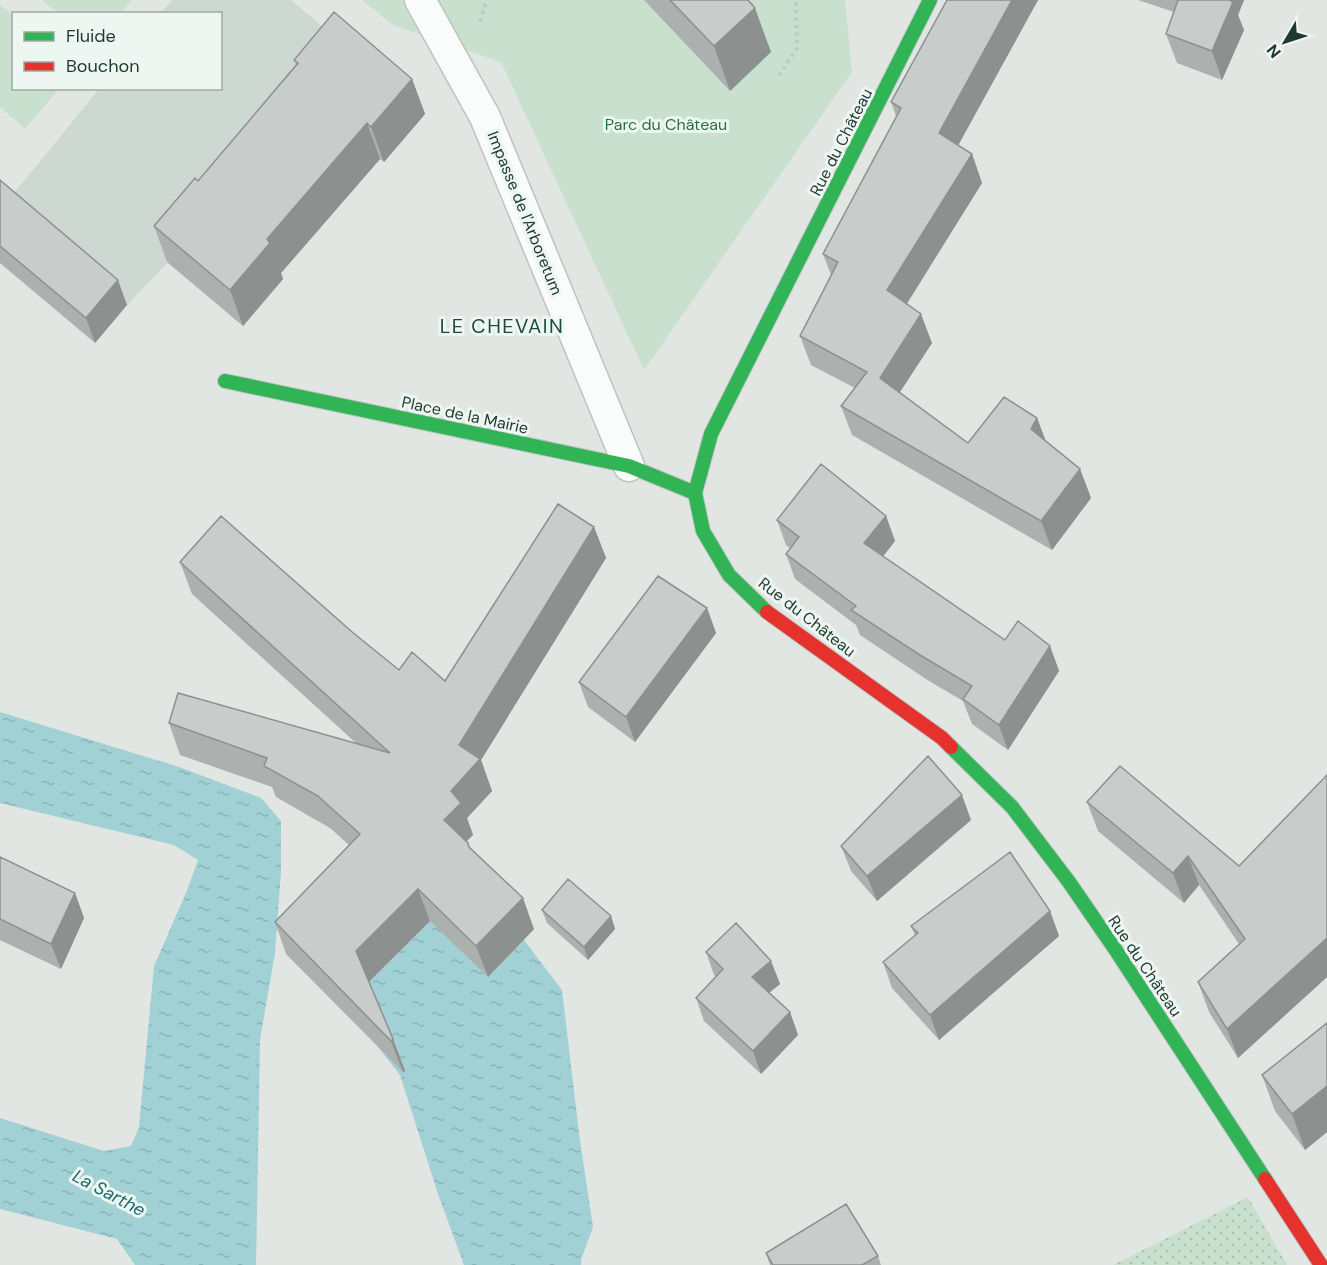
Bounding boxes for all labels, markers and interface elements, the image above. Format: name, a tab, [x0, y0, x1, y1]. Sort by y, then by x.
legend	[12, 12, 222, 90]
north arrow	[1255, 12, 1315, 72]
text: Fluide	[66, 24, 116, 48]
text: N	[1262, 40, 1286, 62]
text: Bouchon	[66, 54, 140, 78]
street label: Rue du Château	[805, 85, 877, 199]
park label: Parc du Château	[605, 114, 727, 135]
street label: Impasse de l'Arboretum	[483, 128, 567, 298]
district label: LE CHEVAIN	[440, 313, 564, 339]
street label: Place de la Mairie	[400, 391, 530, 439]
street label: Rue du Château	[754, 573, 860, 661]
street label: Rue du Château	[1103, 911, 1187, 1021]
water label: La Sarthe	[68, 1164, 150, 1222]

